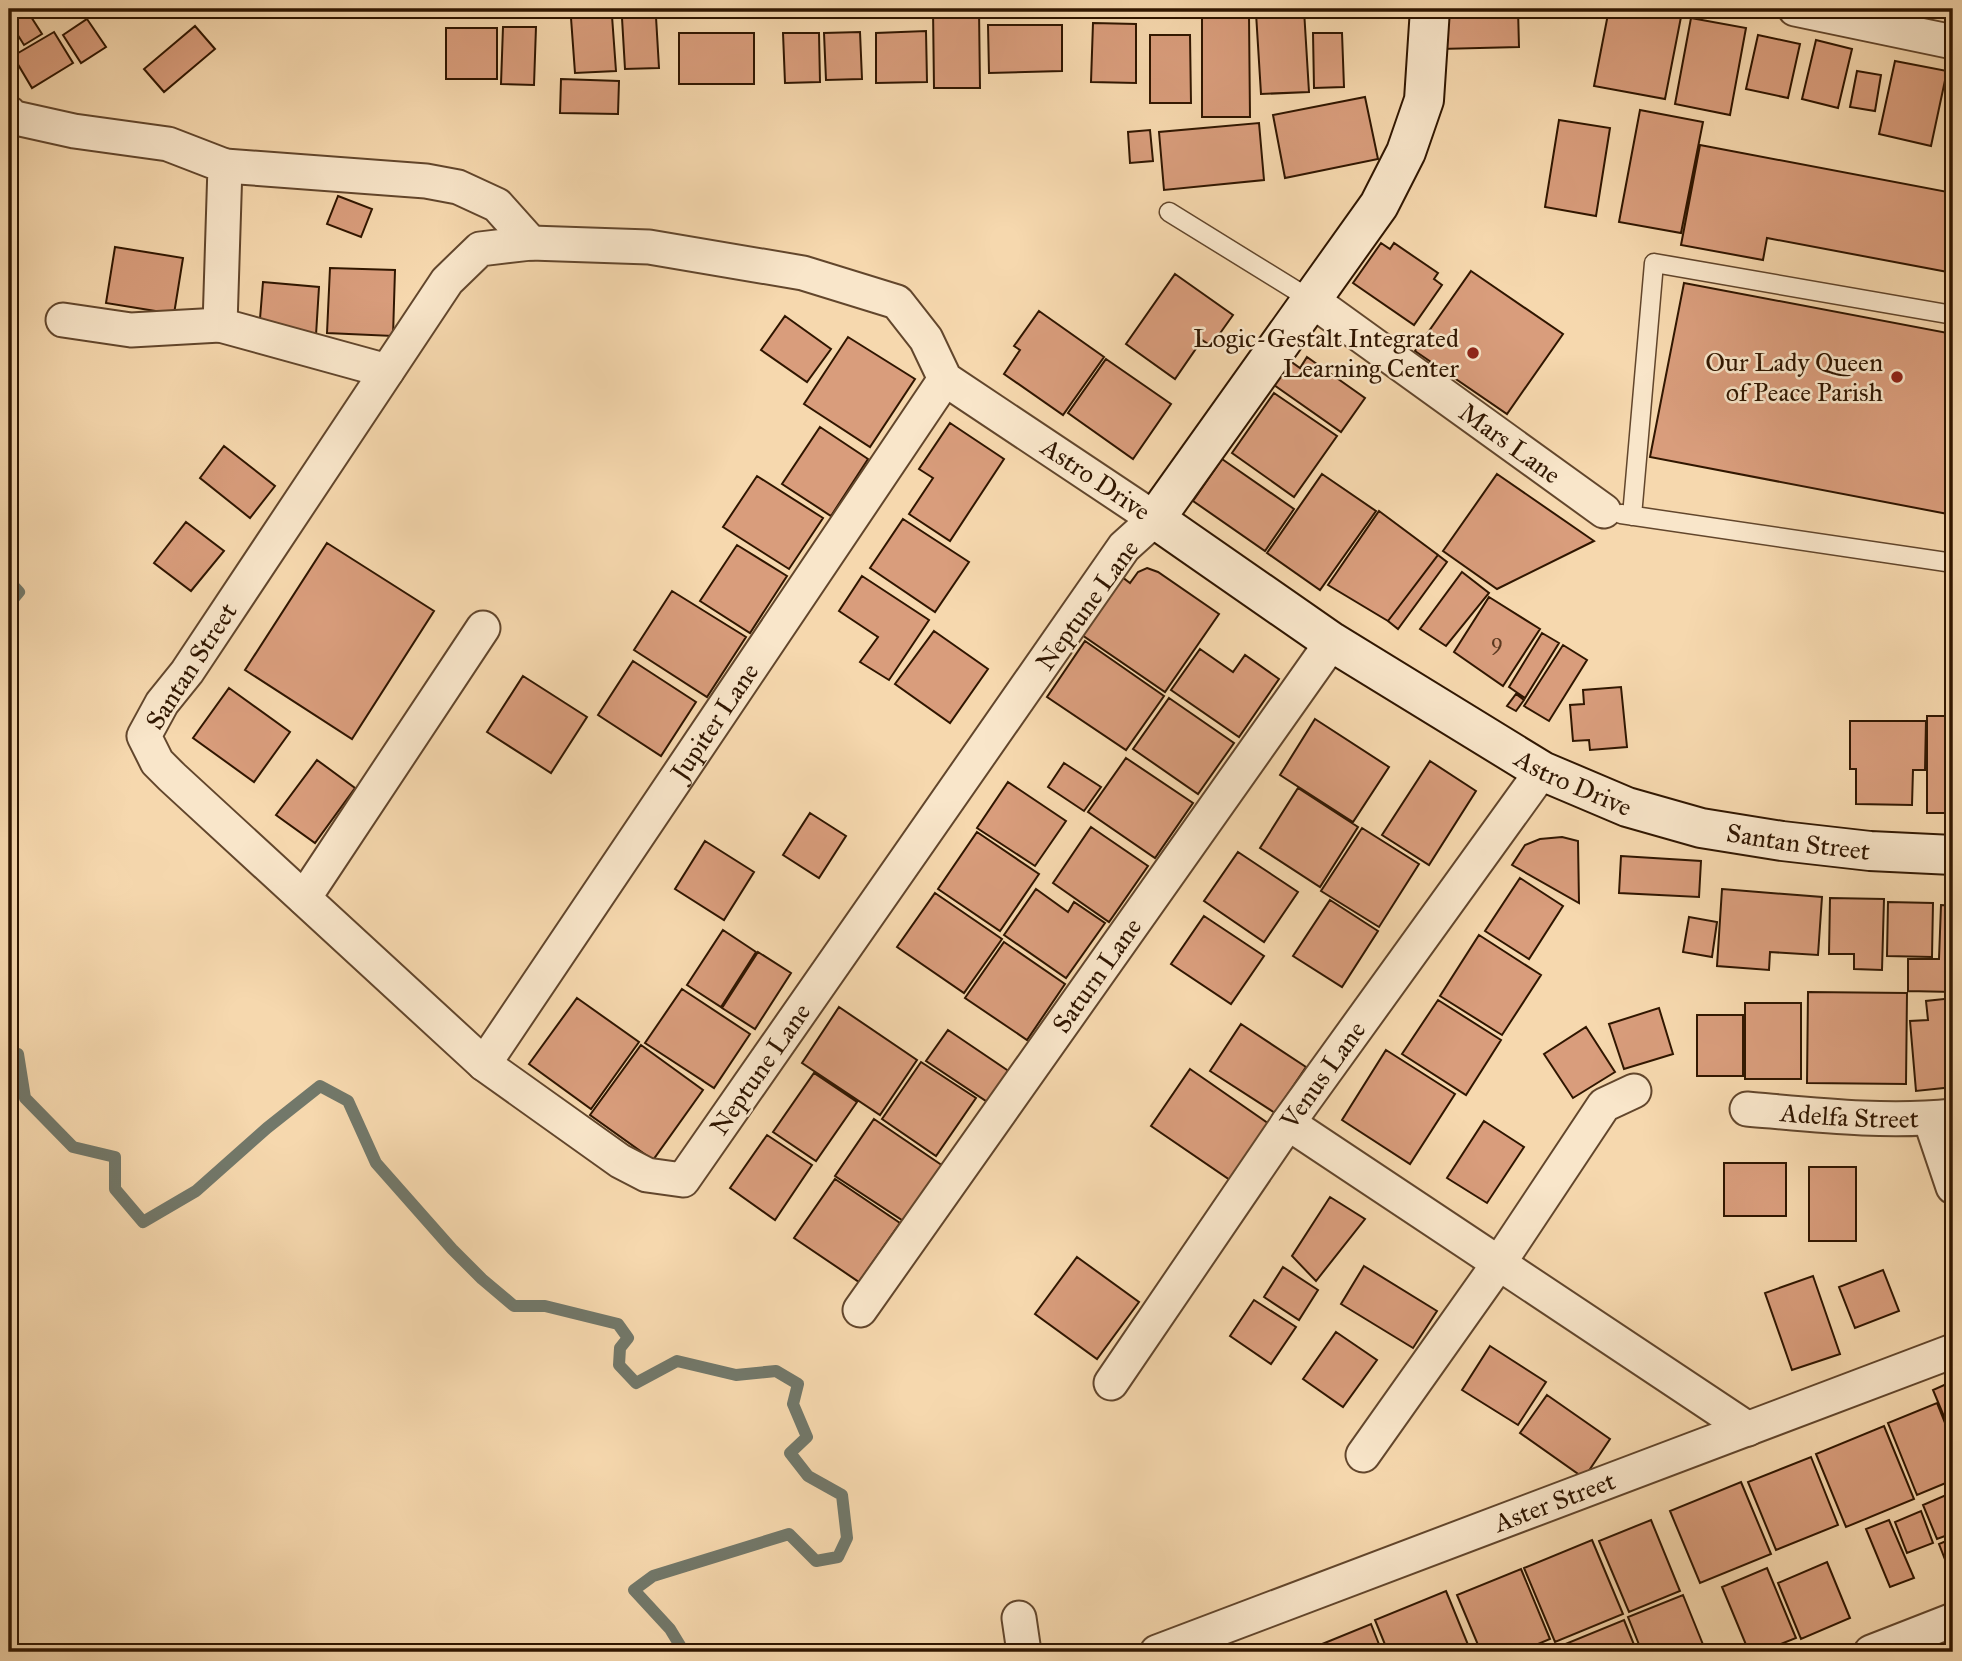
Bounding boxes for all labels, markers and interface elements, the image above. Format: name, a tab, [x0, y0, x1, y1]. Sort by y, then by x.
place label: Logic-Gestalt Integrated Learning Center	[1193, 322, 1459, 384]
marker: Logic-Gestalt Integrated Learning Center	[1465, 345, 1481, 361]
place label: Our Lady Queen of Peace Parish	[1705, 346, 1884, 408]
marker: Our Lady Queen of Peace Parish	[1889, 369, 1905, 385]
street label: Mars Lane	[1453, 396, 1567, 491]
street label: Astro Drive	[1034, 430, 1157, 527]
street label: Neptune Lane	[1029, 533, 1145, 677]
street label: Santan Street	[138, 597, 244, 735]
house number: 9	[1491, 627, 1503, 655]
street label: Jupiter Lane	[662, 657, 765, 789]
street label: Astro Drive	[1508, 742, 1637, 823]
street label: Santan Street	[1724, 816, 1872, 867]
street label: Saturn Lane	[1045, 911, 1148, 1039]
street label: Neptune Lane	[703, 997, 817, 1141]
street label: Venus Lane	[1273, 1015, 1372, 1136]
street label: Adelfa Street	[1778, 1096, 1919, 1135]
street label: Aster Street	[1488, 1464, 1620, 1539]

